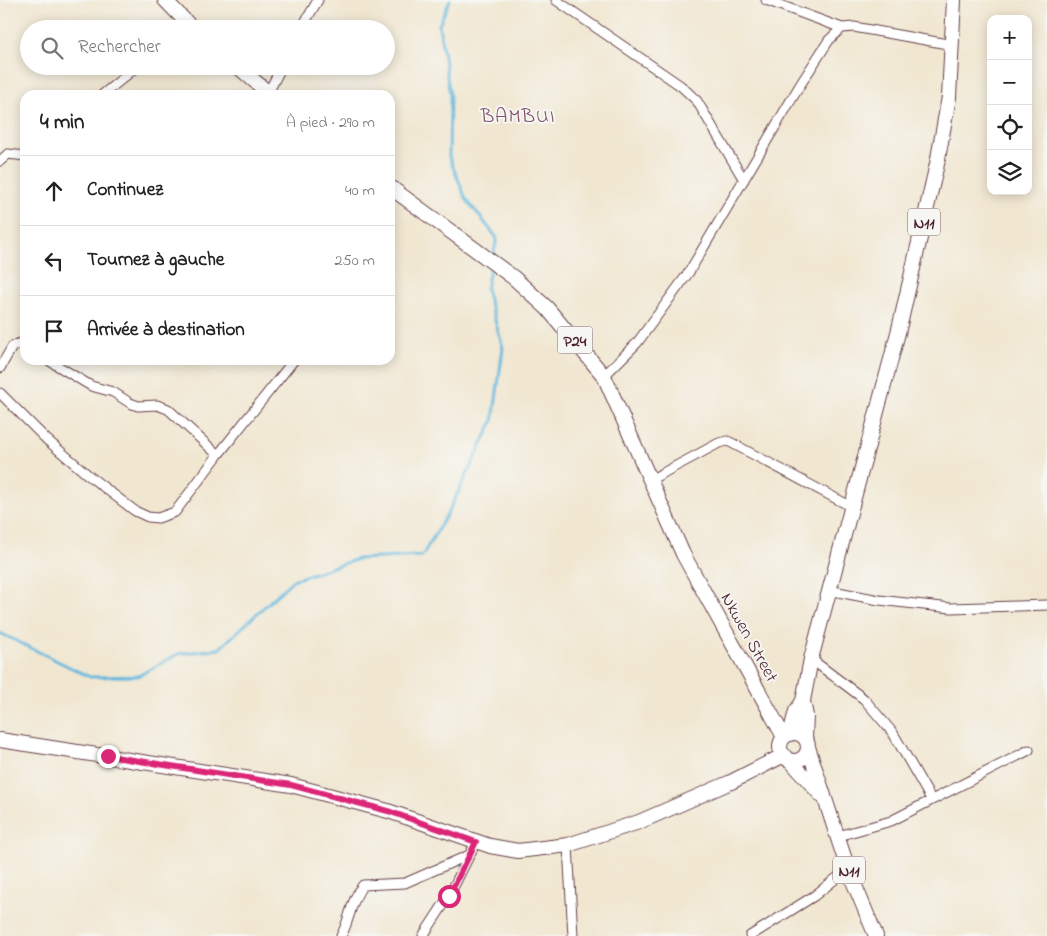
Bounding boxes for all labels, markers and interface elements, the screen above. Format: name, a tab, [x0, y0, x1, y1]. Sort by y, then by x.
map controls	[987, 15, 1032, 195]
button: +	[987, 15, 1032, 60]
search box	[20, 20, 395, 75]
icon: search	[38, 34, 66, 62]
text: Rechercher	[78, 34, 161, 61]
button: −	[987, 60, 1032, 105]
district label: BAMBUI	[480, 103, 555, 132]
button: locate	[987, 105, 1032, 150]
text: 4 min	[40, 108, 84, 138]
text: À pied · 290 m	[286, 111, 375, 135]
button: layers	[987, 150, 1032, 195]
icon: ahead	[40, 177, 68, 205]
text: Continuez	[87, 177, 163, 204]
text: 40 m	[345, 179, 375, 203]
road number: N11	[908, 208, 940, 236]
icon: left	[40, 247, 68, 275]
text: Tournez à gauche	[87, 247, 224, 274]
text: 250 m	[335, 249, 375, 273]
icon: arrive	[40, 317, 68, 345]
text: Arrivée à destination	[87, 317, 245, 344]
road number: P24	[558, 326, 592, 354]
street label: Nkwen Street	[713, 589, 784, 687]
route end	[97, 745, 120, 768]
road number: N11	[833, 856, 865, 884]
route start	[438, 885, 461, 908]

